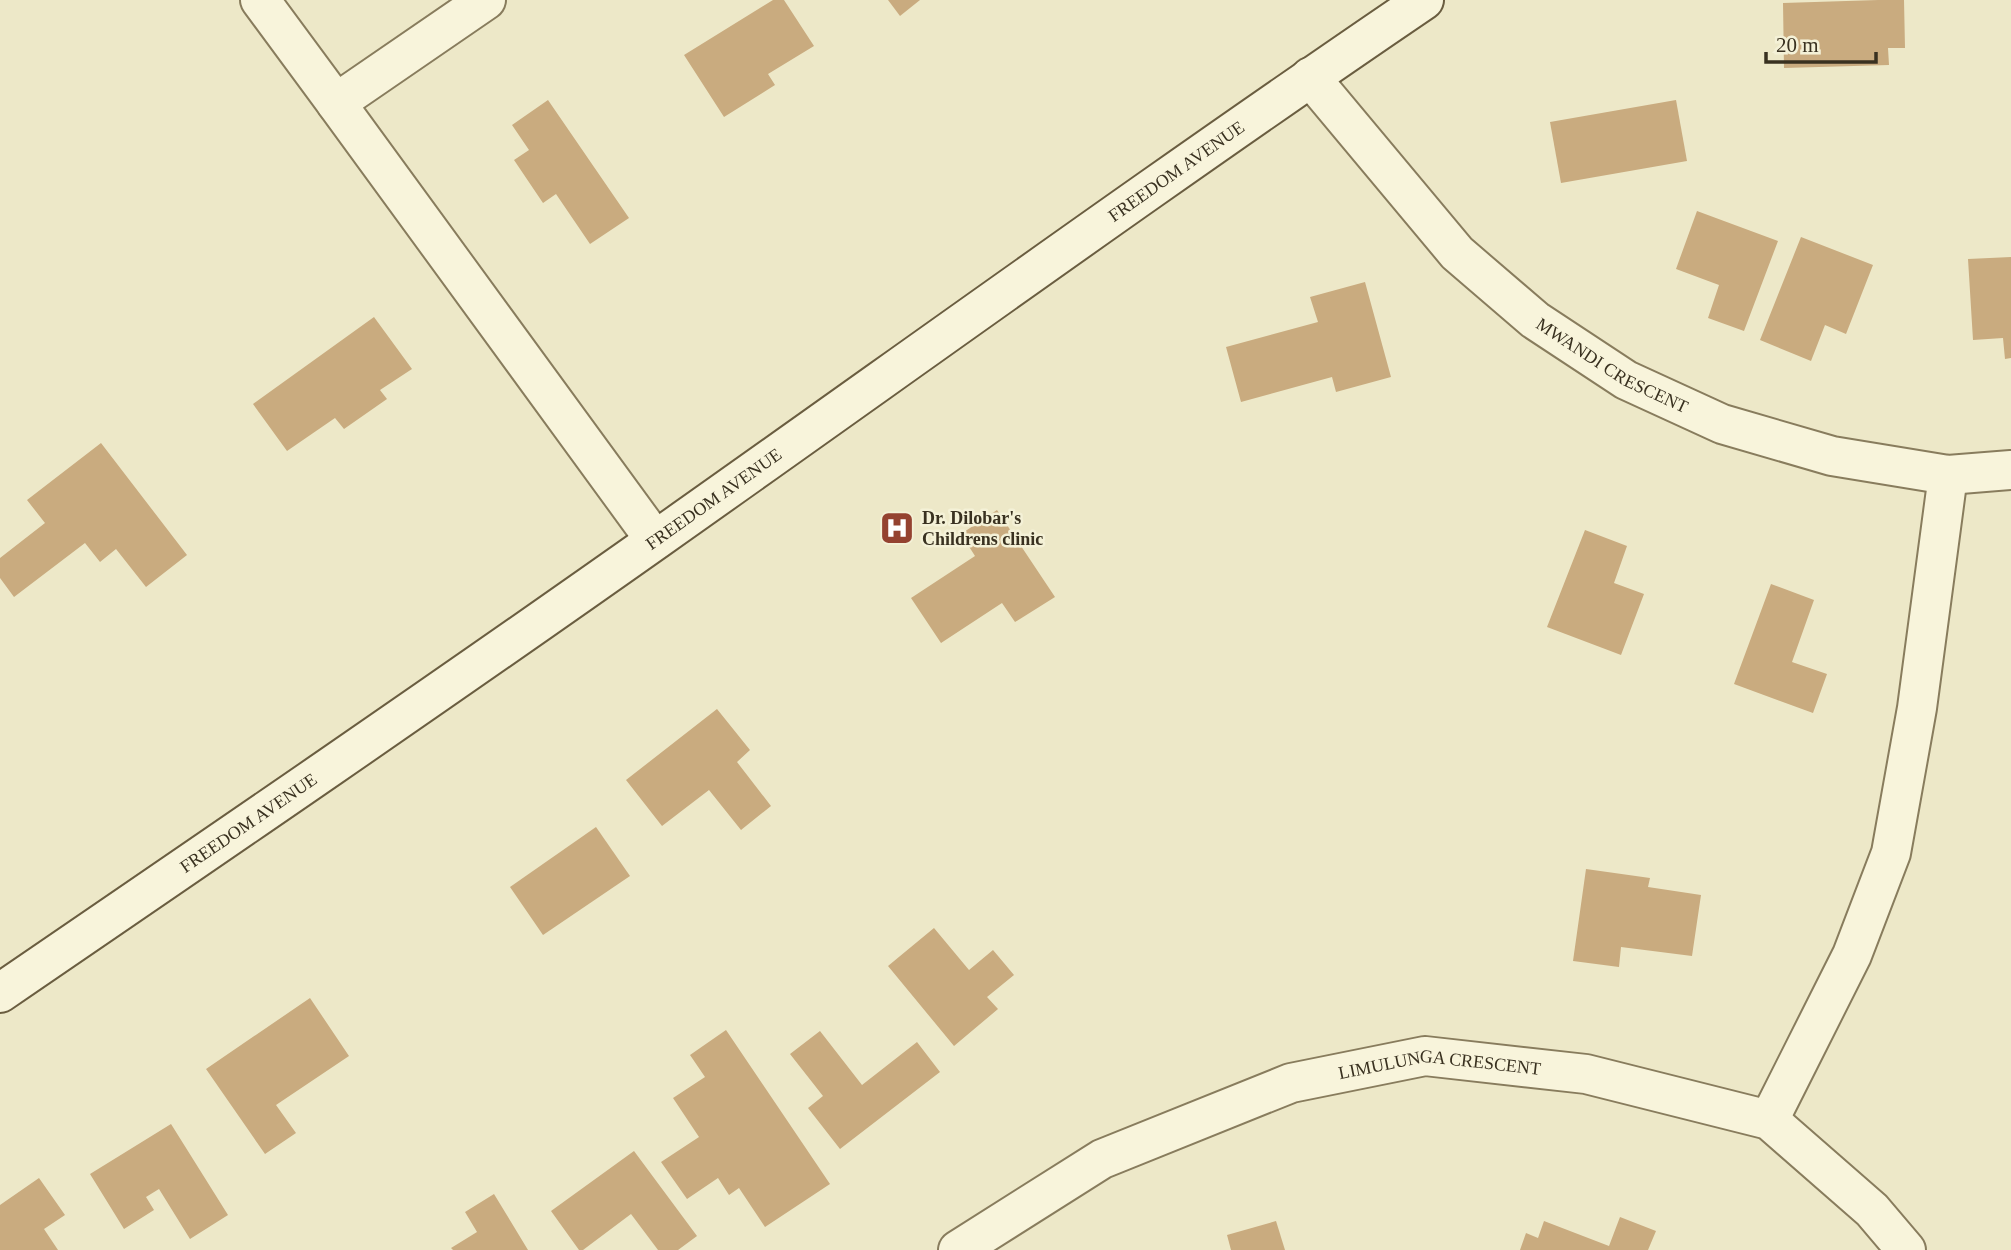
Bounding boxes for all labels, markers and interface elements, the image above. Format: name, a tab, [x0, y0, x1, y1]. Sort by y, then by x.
scale bar	[1766, 21, 1876, 65]
text: 20 m	[1776, 33, 1819, 57]
street label: FREEDOM AVENUE	[1105, 117, 1248, 226]
street label: MWANDI CRESCENT	[1532, 314, 1691, 417]
street label: FREEDOM AVENUE	[642, 444, 785, 554]
place label: Dr. Dilobar's Childrens clinic	[922, 508, 1043, 549]
hospital icon: Dr. Dilobar's Childrens clinic	[878, 509, 916, 547]
street label: FREEDOM AVENUE	[176, 769, 321, 877]
street label: LIMULUNGA CRESCENT	[1337, 1046, 1542, 1083]

